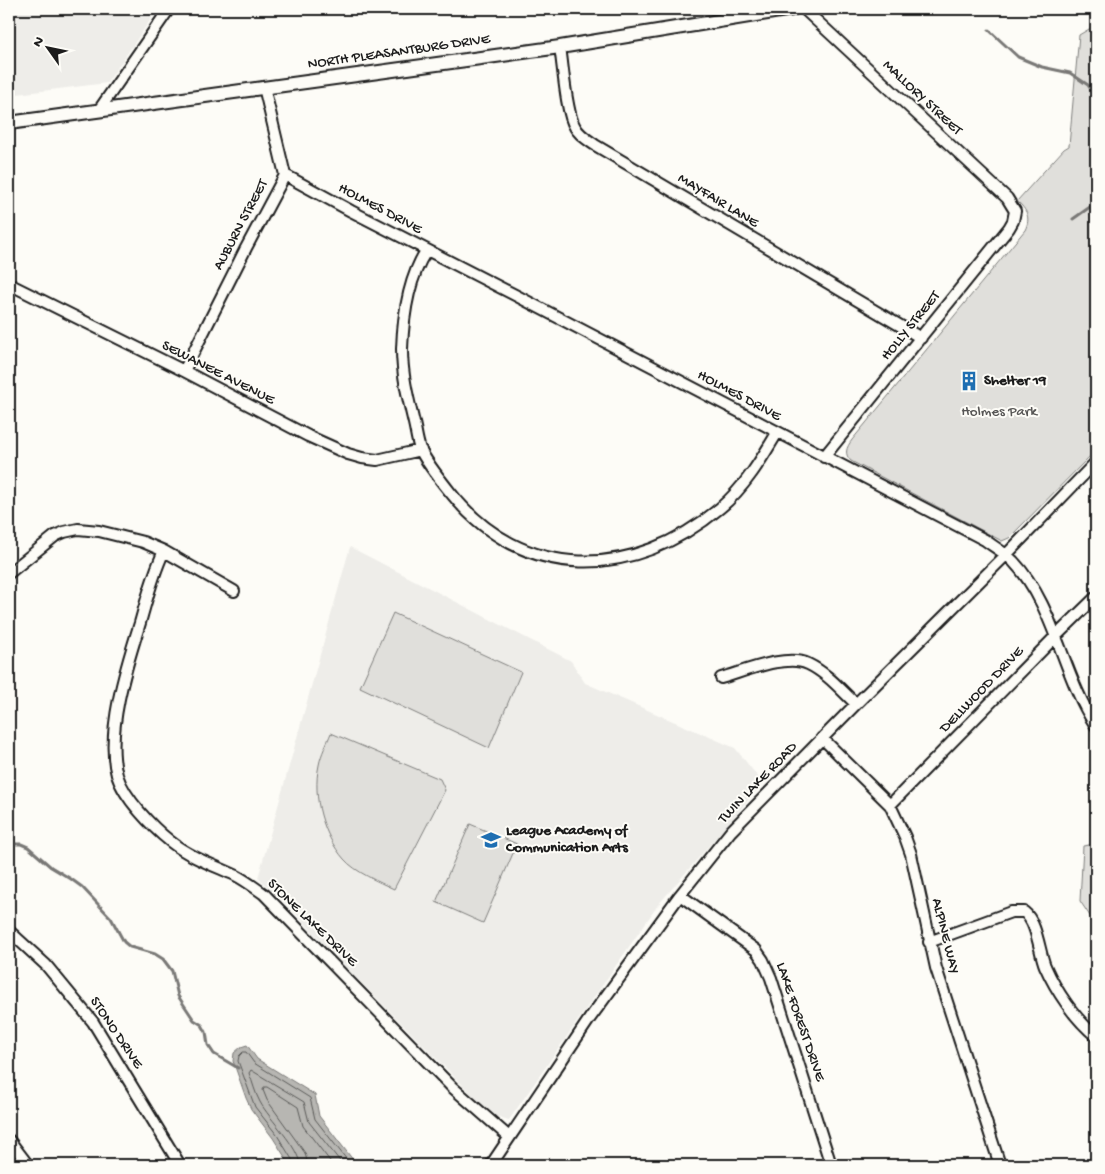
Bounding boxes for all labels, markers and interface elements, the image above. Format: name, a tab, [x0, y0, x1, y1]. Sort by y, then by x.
north arrow	[22, 22, 72, 72]
street label: NORTH PLEASANTBURG DRIVE	[307, 30, 492, 74]
text: N	[30, 34, 49, 51]
street label: MALLORY STREET	[878, 56, 967, 140]
street label: MAYFAIR LANE	[674, 170, 762, 233]
street label: AUBURN STREET	[210, 176, 273, 273]
street label: HOLMES DRIVE	[335, 179, 426, 239]
street label: HOLLY STREET	[878, 287, 945, 364]
street label: SEWANEE AVENUE	[159, 337, 278, 410]
street label: HOLMES DRIVE	[694, 366, 785, 426]
building icon: Shelter 19	[958, 370, 980, 392]
place label: Shelter 19	[984, 372, 1047, 390]
park label: Holmes Park	[961, 403, 1038, 421]
street label: DELLWOOD DRIVE	[936, 643, 1028, 738]
street label: TWIN LAKE ROAD	[714, 738, 802, 828]
place label: League Academy of Communication Arts	[505, 822, 629, 857]
school or university icon: League Academy of Communication Arts	[480, 829, 502, 851]
street label: STONE LAKE DRIVE	[263, 875, 361, 971]
street label: ALPINE WAY	[927, 896, 963, 976]
street label: LAKE FOREST DRIVE	[771, 960, 829, 1084]
street label: STONO DRIVE	[85, 994, 147, 1073]

